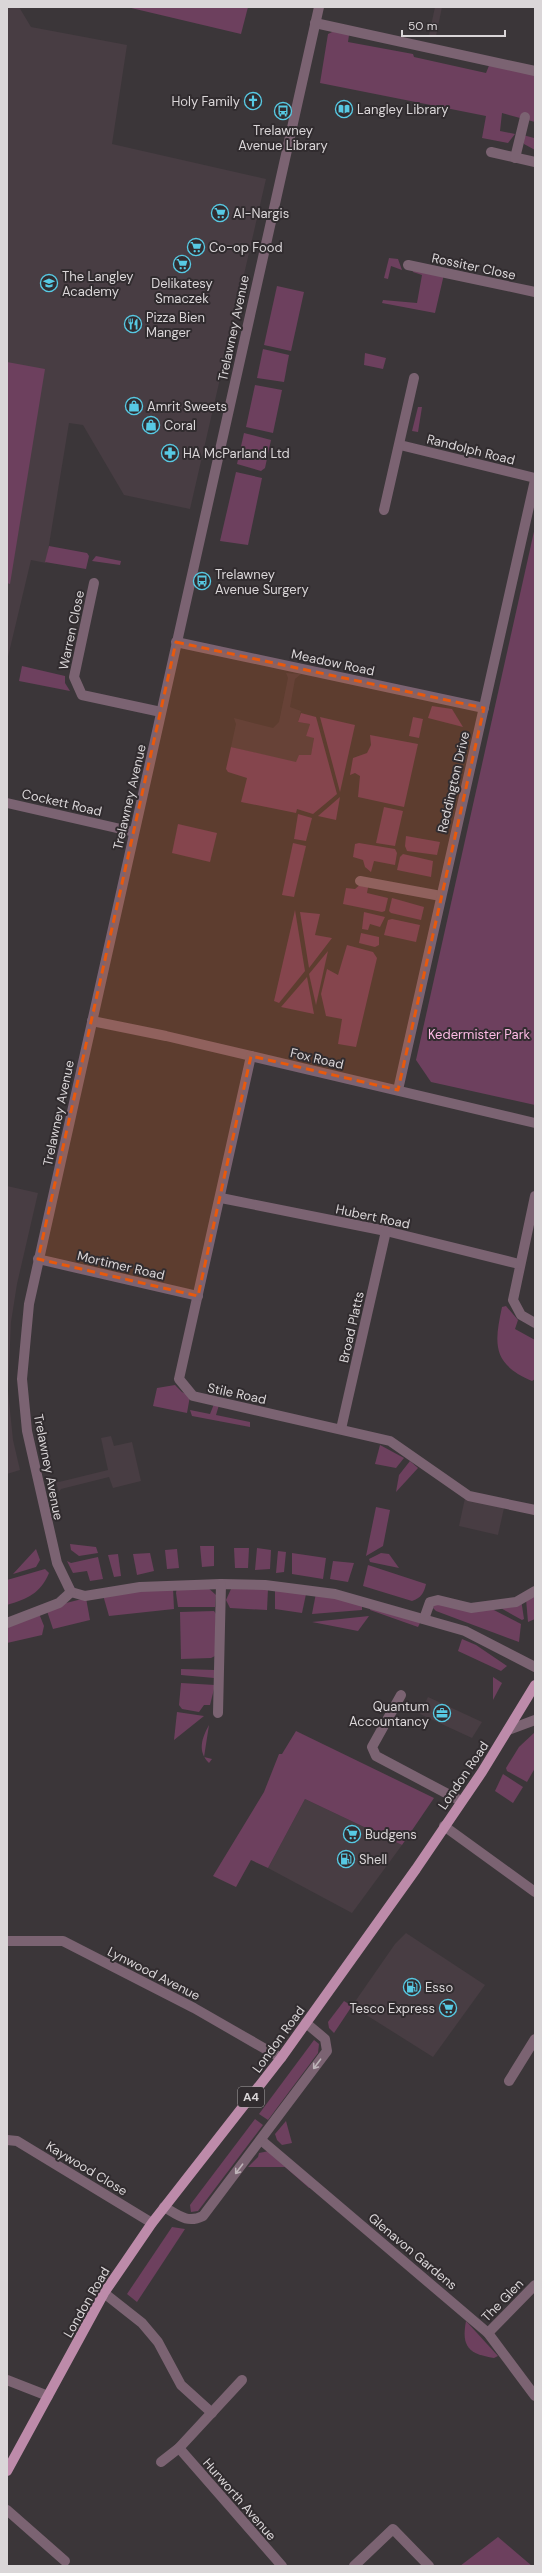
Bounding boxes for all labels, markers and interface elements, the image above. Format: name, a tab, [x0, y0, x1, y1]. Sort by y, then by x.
scale bar	[402, 12, 505, 38]
text: 50 m	[408, 18, 437, 34]
church icon: Holy Family	[243, 91, 263, 111]
place label: Holy Family	[171, 93, 240, 110]
library icon: Langley Library	[334, 99, 354, 119]
bus stop icon: Trelawney Avenue Library	[273, 101, 293, 121]
place label: Langley Library	[357, 101, 448, 118]
place label: Trelawney Avenue Library	[238, 122, 328, 154]
supermarket icon: Al-Nargis	[210, 203, 230, 223]
place label: Al-Nargis	[233, 205, 289, 222]
supermarket icon: Co-op Food	[186, 237, 206, 257]
place label: Co-op Food	[209, 239, 283, 256]
street label: Rossiter Close	[430, 249, 518, 284]
supermarket icon: Delikatesy Smaczek	[172, 254, 192, 274]
place label: The Langley Academy	[62, 268, 134, 300]
school or university icon: The Langley Academy	[39, 273, 59, 293]
street label: Trelawney Avenue	[214, 274, 253, 383]
place label: Delikatesy Smaczek	[151, 275, 213, 307]
place label: Pizza Bien Manger	[146, 309, 205, 341]
restaurant icon: Pizza Bien Manger	[123, 314, 143, 334]
shop icon: Amrit Sweets	[124, 396, 144, 416]
place label: Amrit Sweets	[147, 398, 227, 415]
shop icon: Coral	[141, 415, 161, 435]
place label: Coral	[164, 417, 196, 434]
street label: Randolph Road	[425, 430, 517, 469]
pharmacy icon: HA McParland Ltd	[160, 443, 180, 463]
place label: HA McParland Ltd	[183, 445, 290, 462]
place label: Trelawney Avenue Surgery	[215, 566, 309, 598]
bus stop icon: Trelawney Avenue Surgery	[192, 571, 212, 591]
street label: Warren Close	[55, 589, 88, 671]
street label: Meadow Road	[290, 645, 376, 680]
street label: Reddington Drive	[434, 730, 473, 834]
street label: Trelawney Avenue	[109, 743, 150, 852]
street label: Cockett Road	[20, 785, 104, 820]
park label: Kedermister Park	[428, 1026, 530, 1043]
street label: Fox Road	[289, 1044, 345, 1073]
street label: Trelawney Avenue	[39, 1059, 78, 1168]
street label: Hubert Road	[334, 1200, 412, 1233]
street label: Mortimer Road	[76, 1247, 166, 1284]
street label: Broad Platts	[335, 1290, 368, 1365]
street label: Stile Road	[206, 1379, 268, 1408]
street label: Trelawney Avenue	[30, 1413, 67, 1522]
place label: Quantum Accountancy	[349, 1698, 429, 1730]
office icon: Quantum Accountancy	[432, 1703, 452, 1723]
street label: London Road	[434, 1738, 492, 1813]
supermarket icon: Budgens	[342, 1824, 362, 1844]
place label: Budgens	[365, 1826, 417, 1843]
fuel station icon: Shell	[336, 1849, 356, 1869]
place label: Shell	[359, 1851, 387, 1868]
street label: Lynwood Avenue	[105, 1943, 203, 2004]
fuel station icon: Esso	[402, 1977, 422, 1997]
place label: Esso	[425, 1979, 453, 1996]
supermarket icon: Tesco Express	[438, 1998, 458, 2018]
place label: Tesco Express	[349, 2000, 435, 2017]
street label: London Road	[248, 2002, 308, 2076]
one-way arrow	[313, 2059, 321, 2070]
road number: A4	[238, 2087, 264, 2107]
street label: Kaywood Close	[43, 2137, 131, 2199]
one-way arrow	[235, 2163, 243, 2174]
street label: Glenavon Gardens	[365, 2209, 461, 2293]
street label: London Road	[59, 2264, 113, 2341]
street label: The Glen	[478, 2275, 527, 2325]
street label: Hurworth Avenue	[199, 2455, 280, 2544]

